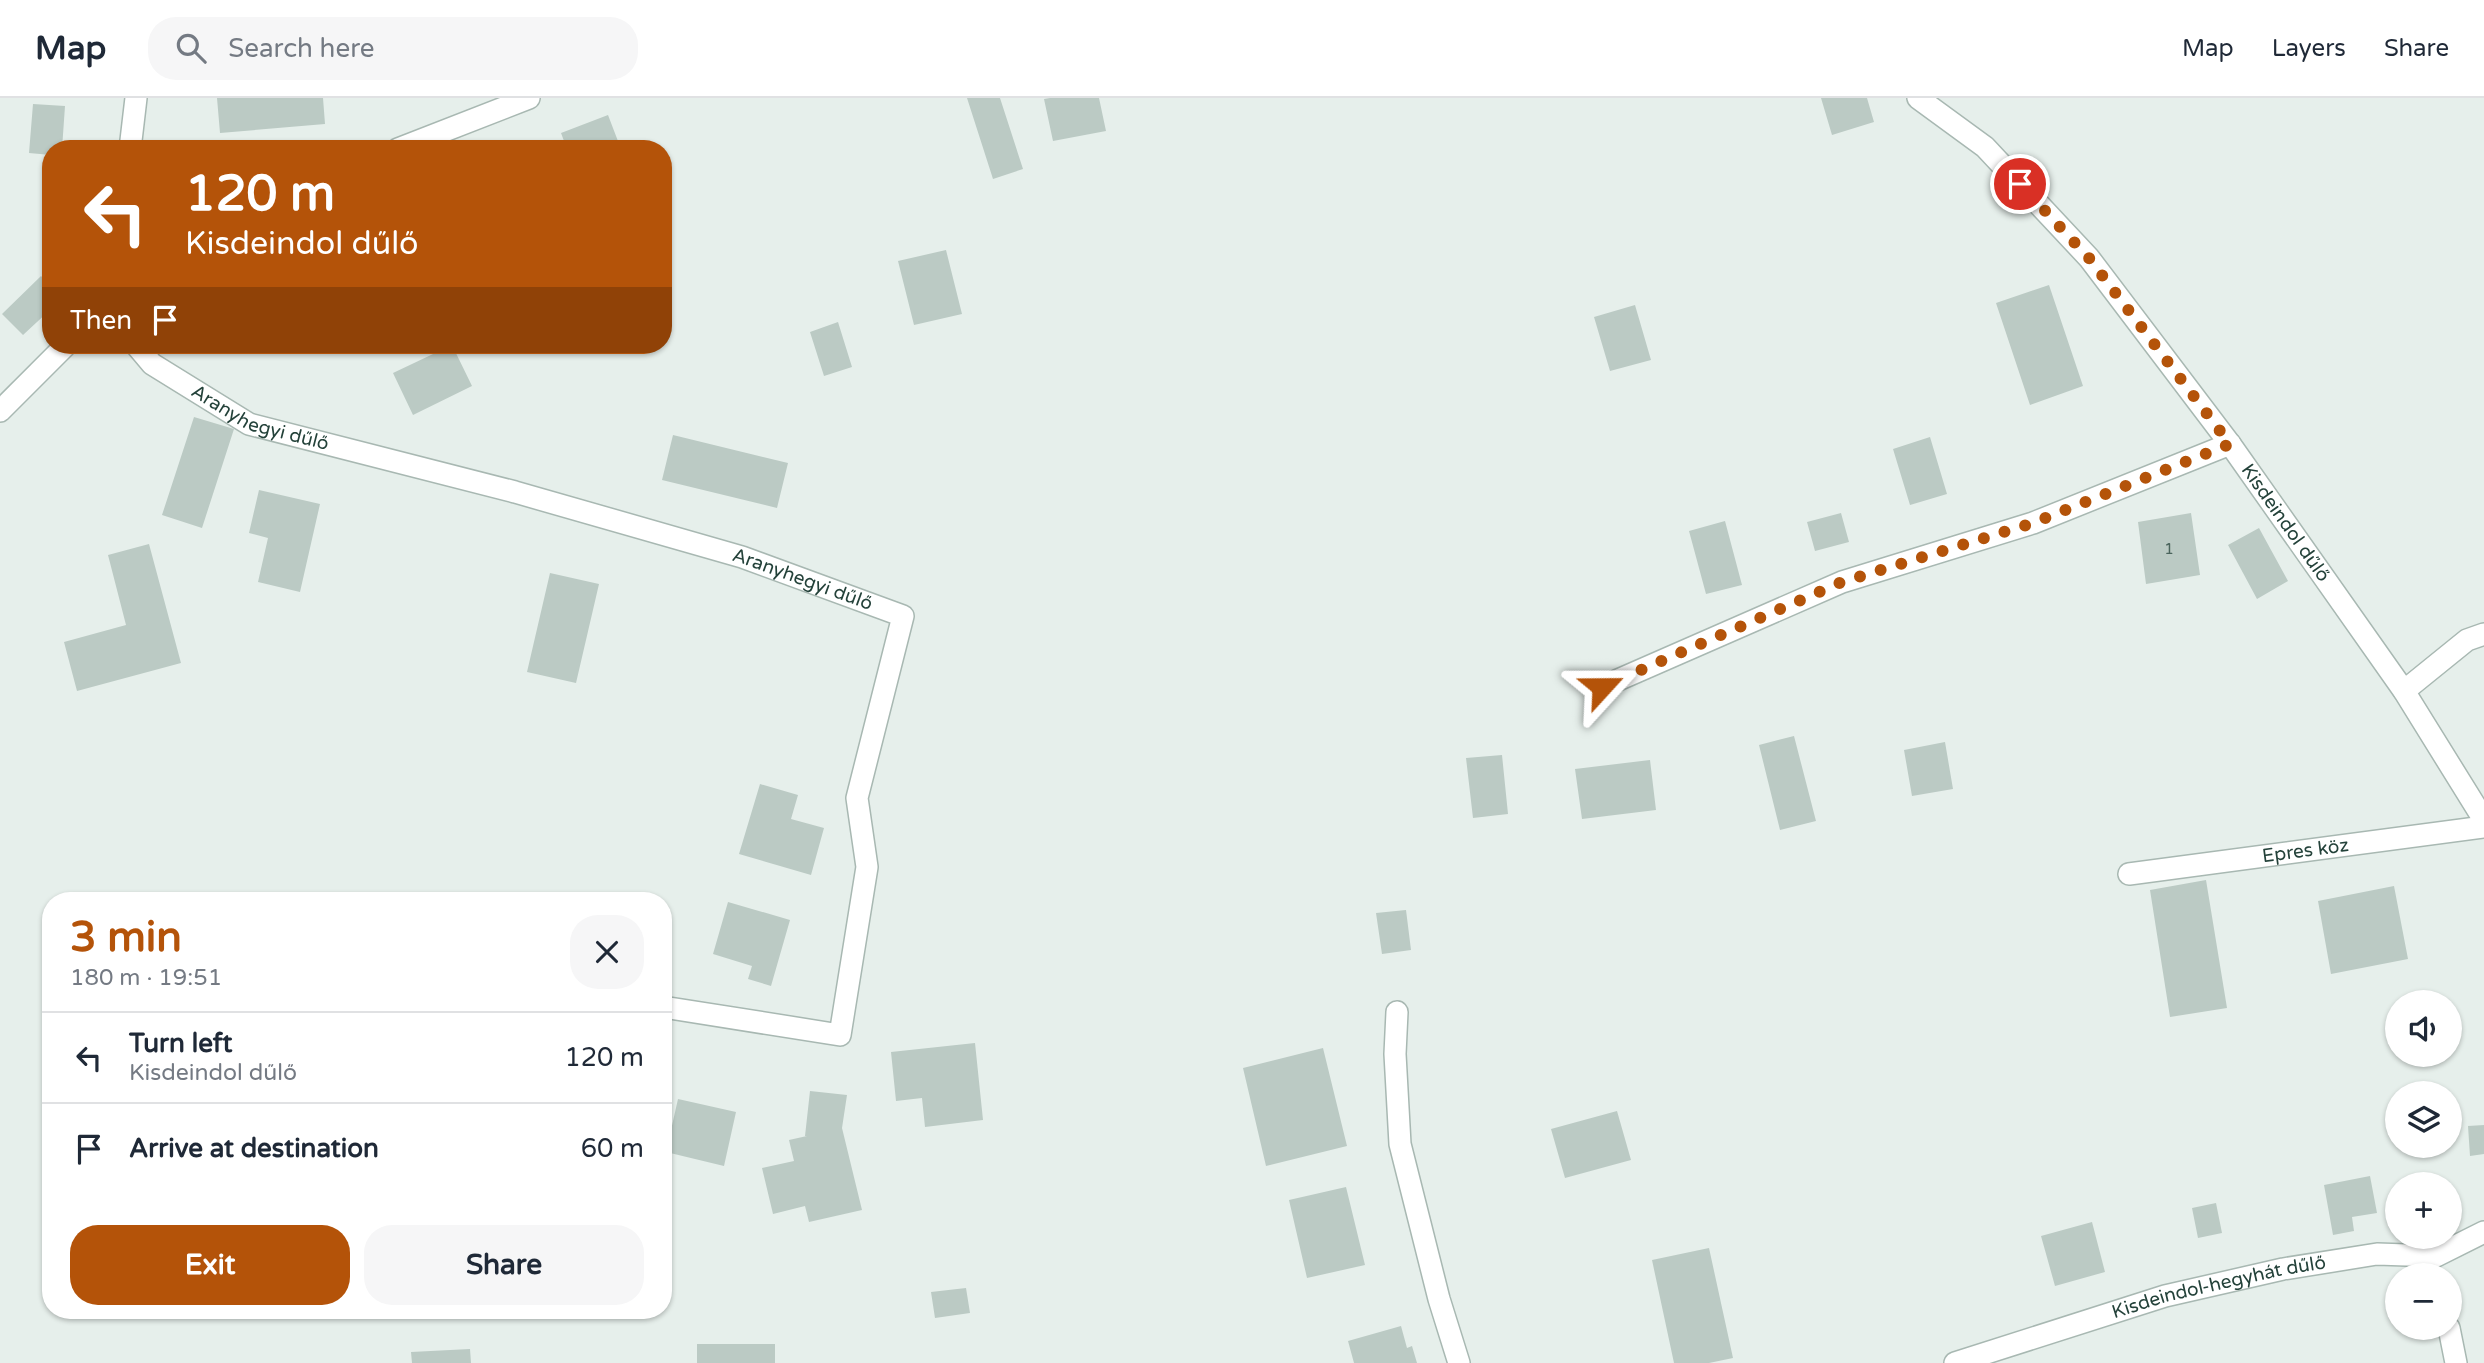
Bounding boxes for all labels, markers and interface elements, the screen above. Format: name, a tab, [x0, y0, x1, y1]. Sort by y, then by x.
search box	[148, 17, 638, 80]
text: Map	[35, 29, 106, 68]
icon: search	[172, 29, 210, 67]
text: Search here	[228, 33, 374, 64]
text: Map	[2182, 34, 2234, 63]
text: Layers	[2272, 34, 2346, 63]
text: Share	[2384, 34, 2449, 63]
pin	[1990, 154, 2050, 214]
text: 120 m	[185, 165, 335, 224]
icon: arrive	[2001, 165, 2039, 203]
icon: left	[70, 168, 161, 259]
text: Kisdeindol dűlő	[185, 225, 419, 263]
icon: arrive	[146, 301, 184, 339]
text: Then	[70, 305, 132, 336]
street label: Aranyhegyi dűlő	[187, 380, 331, 455]
street label: Kisdeindol dűlő	[2237, 460, 2335, 586]
house number: 1	[2164, 539, 2174, 559]
street label: Aranyhegyi dűlő	[730, 544, 876, 615]
position arrow	[1565, 650, 1639, 724]
street label: Epres köz	[2261, 834, 2350, 867]
text: 3 min	[70, 912, 182, 963]
button: close	[570, 915, 644, 989]
text: 180 m · 19:51	[70, 964, 222, 992]
map controls	[2385, 990, 2462, 1340]
button: sound	[2385, 990, 2462, 1067]
text: Turn left	[129, 1028, 232, 1059]
icon: left	[70, 1039, 108, 1077]
text: 120 m	[564, 1042, 644, 1073]
text: Kisdeindol dűlő	[129, 1059, 297, 1087]
button: layers	[2385, 1081, 2462, 1158]
icon: arrive	[70, 1130, 108, 1168]
text: Arrive at destination	[129, 1133, 379, 1164]
text: 60 m	[581, 1133, 644, 1164]
button: +	[2385, 1172, 2462, 1249]
button: Exit	[70, 1225, 350, 1305]
button: Share	[364, 1225, 644, 1305]
street label: Kisdeindol-hegyhát dűlő	[2109, 1251, 2327, 1323]
button: −	[2385, 1263, 2462, 1340]

